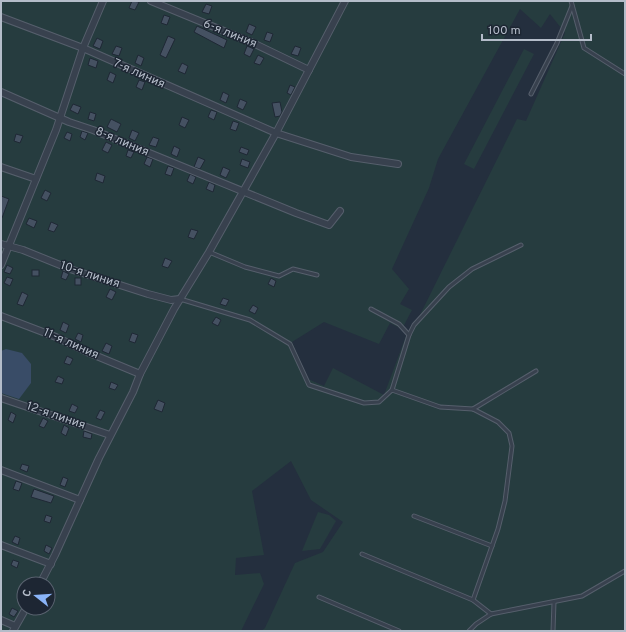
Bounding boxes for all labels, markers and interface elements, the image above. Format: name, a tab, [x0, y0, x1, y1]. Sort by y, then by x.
street label: 6-я линия	[201, 16, 259, 52]
scale bar	[482, 16, 591, 42]
text: 100 m	[488, 23, 521, 39]
street label: 7-я линия	[111, 55, 167, 93]
street label: 8-я линия	[93, 124, 151, 160]
street label: 10-я линия	[58, 258, 122, 292]
street label: 11-я линия	[41, 325, 101, 363]
street label: 12-я линия	[24, 398, 88, 434]
north arrow	[16, 576, 56, 616]
text: С	[20, 588, 35, 599]

